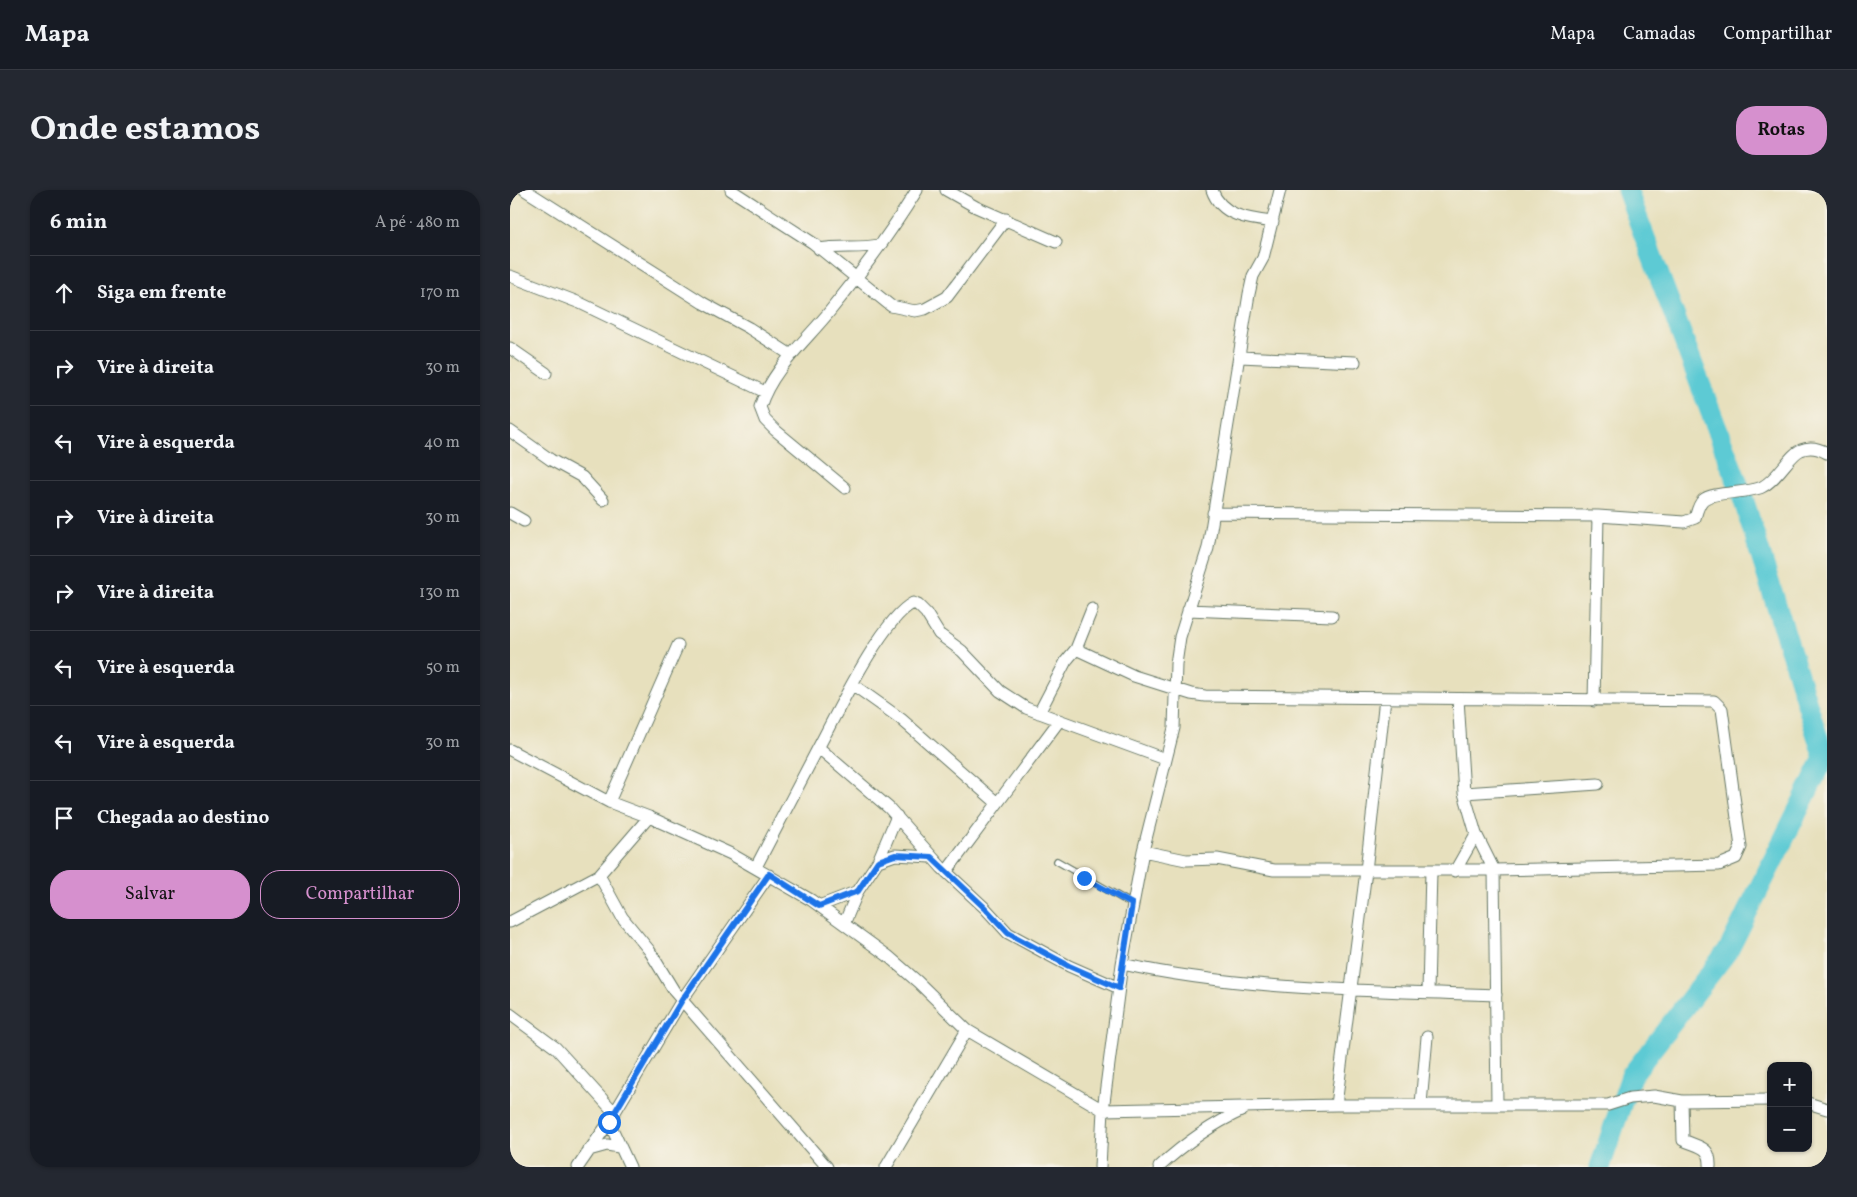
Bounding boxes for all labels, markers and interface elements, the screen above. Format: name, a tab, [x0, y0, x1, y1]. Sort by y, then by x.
text: Mapa	[25, 18, 90, 52]
text: Mapa	[1550, 22, 1595, 47]
text: Camadas	[1623, 22, 1696, 47]
text: Compartilhar	[1724, 22, 1832, 47]
text: Onde estamos	[30, 106, 260, 154]
button: Rotas	[1736, 106, 1827, 155]
text: 6 min	[50, 208, 107, 237]
text: A pé · 480 m	[375, 212, 460, 234]
icon: ahead	[50, 279, 78, 307]
text: Siga em frente	[97, 280, 226, 306]
text: 170 m	[420, 282, 460, 304]
icon: right	[50, 354, 78, 382]
text: Vire à direita	[97, 355, 214, 381]
text: 30 m	[425, 357, 460, 379]
icon: left	[50, 429, 78, 457]
text: Vire à esquerda	[97, 430, 235, 456]
text: 40 m	[424, 432, 460, 454]
icon: right	[50, 504, 78, 532]
text: Vire à direita	[97, 505, 214, 531]
text: 30 m	[425, 507, 460, 529]
icon: right	[50, 579, 78, 607]
text: Vire à direita	[97, 580, 214, 606]
text: 130 m	[419, 582, 460, 604]
icon: left	[50, 654, 78, 682]
text: Vire à esquerda	[97, 655, 235, 681]
text: 50 m	[426, 657, 460, 679]
icon: left	[50, 729, 78, 757]
text: Vire à esquerda	[97, 730, 235, 756]
text: 30 m	[425, 732, 460, 754]
icon: arrive	[50, 804, 78, 832]
text: Chegada ao destino	[97, 805, 269, 831]
route end	[1073, 867, 1096, 890]
button: Salvar	[50, 870, 250, 919]
button: Compartilhar	[260, 870, 460, 919]
map controls	[1767, 1062, 1812, 1152]
button: +	[1767, 1062, 1812, 1107]
button: −	[1767, 1107, 1812, 1152]
route start	[598, 1111, 621, 1134]

